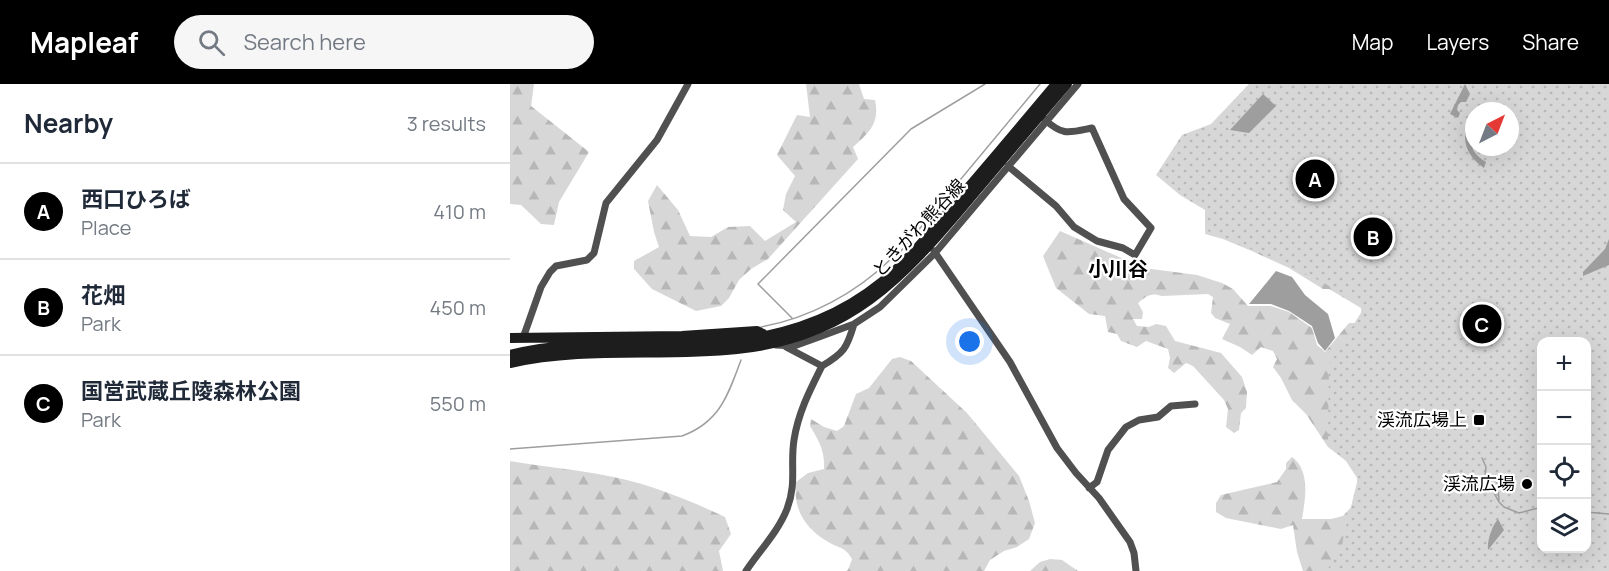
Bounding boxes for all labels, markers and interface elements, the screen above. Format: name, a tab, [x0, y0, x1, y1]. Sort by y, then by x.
search box	[174, 15, 594, 69]
text: Mapleaf	[30, 23, 138, 61]
icon: search	[195, 26, 228, 59]
text: Search here	[243, 27, 366, 57]
text: Map	[1352, 28, 1393, 56]
text: Layers	[1426, 28, 1489, 56]
text: Share	[1522, 28, 1579, 56]
north arrow	[1465, 102, 1519, 156]
text: Nearby	[24, 105, 113, 141]
text: 3 results	[407, 110, 486, 137]
pin: A	[1296, 156, 1334, 202]
street label: ときがわ熊谷線	[867, 173, 970, 282]
text: 西口ひろば	[81, 184, 191, 214]
text: A	[37, 198, 50, 225]
text: 410 m	[433, 198, 486, 225]
text: Place	[81, 214, 131, 241]
pin: B	[1354, 214, 1392, 260]
district label: 小川谷	[1088, 255, 1148, 282]
text: 花畑	[81, 280, 125, 310]
text: B	[37, 294, 50, 321]
text: 450 m	[430, 294, 486, 321]
pin: C	[1462, 302, 1502, 346]
text: Park	[81, 310, 121, 337]
your location	[955, 327, 984, 356]
map controls	[1537, 337, 1591, 553]
button: +	[1537, 337, 1591, 391]
text: 国営武蔵丘陵森林公園	[81, 376, 301, 406]
text: C	[36, 390, 51, 417]
text: 550 m	[430, 390, 486, 417]
button: −	[1537, 391, 1591, 445]
text: Park	[81, 406, 121, 433]
place label: 渓流広場上	[1377, 407, 1467, 431]
marker: 渓流広場上	[1472, 413, 1486, 427]
button: locate	[1537, 445, 1591, 499]
place label: 渓流広場	[1443, 471, 1515, 495]
marker: 渓流広場	[1520, 477, 1534, 491]
button: layers	[1537, 499, 1591, 553]

